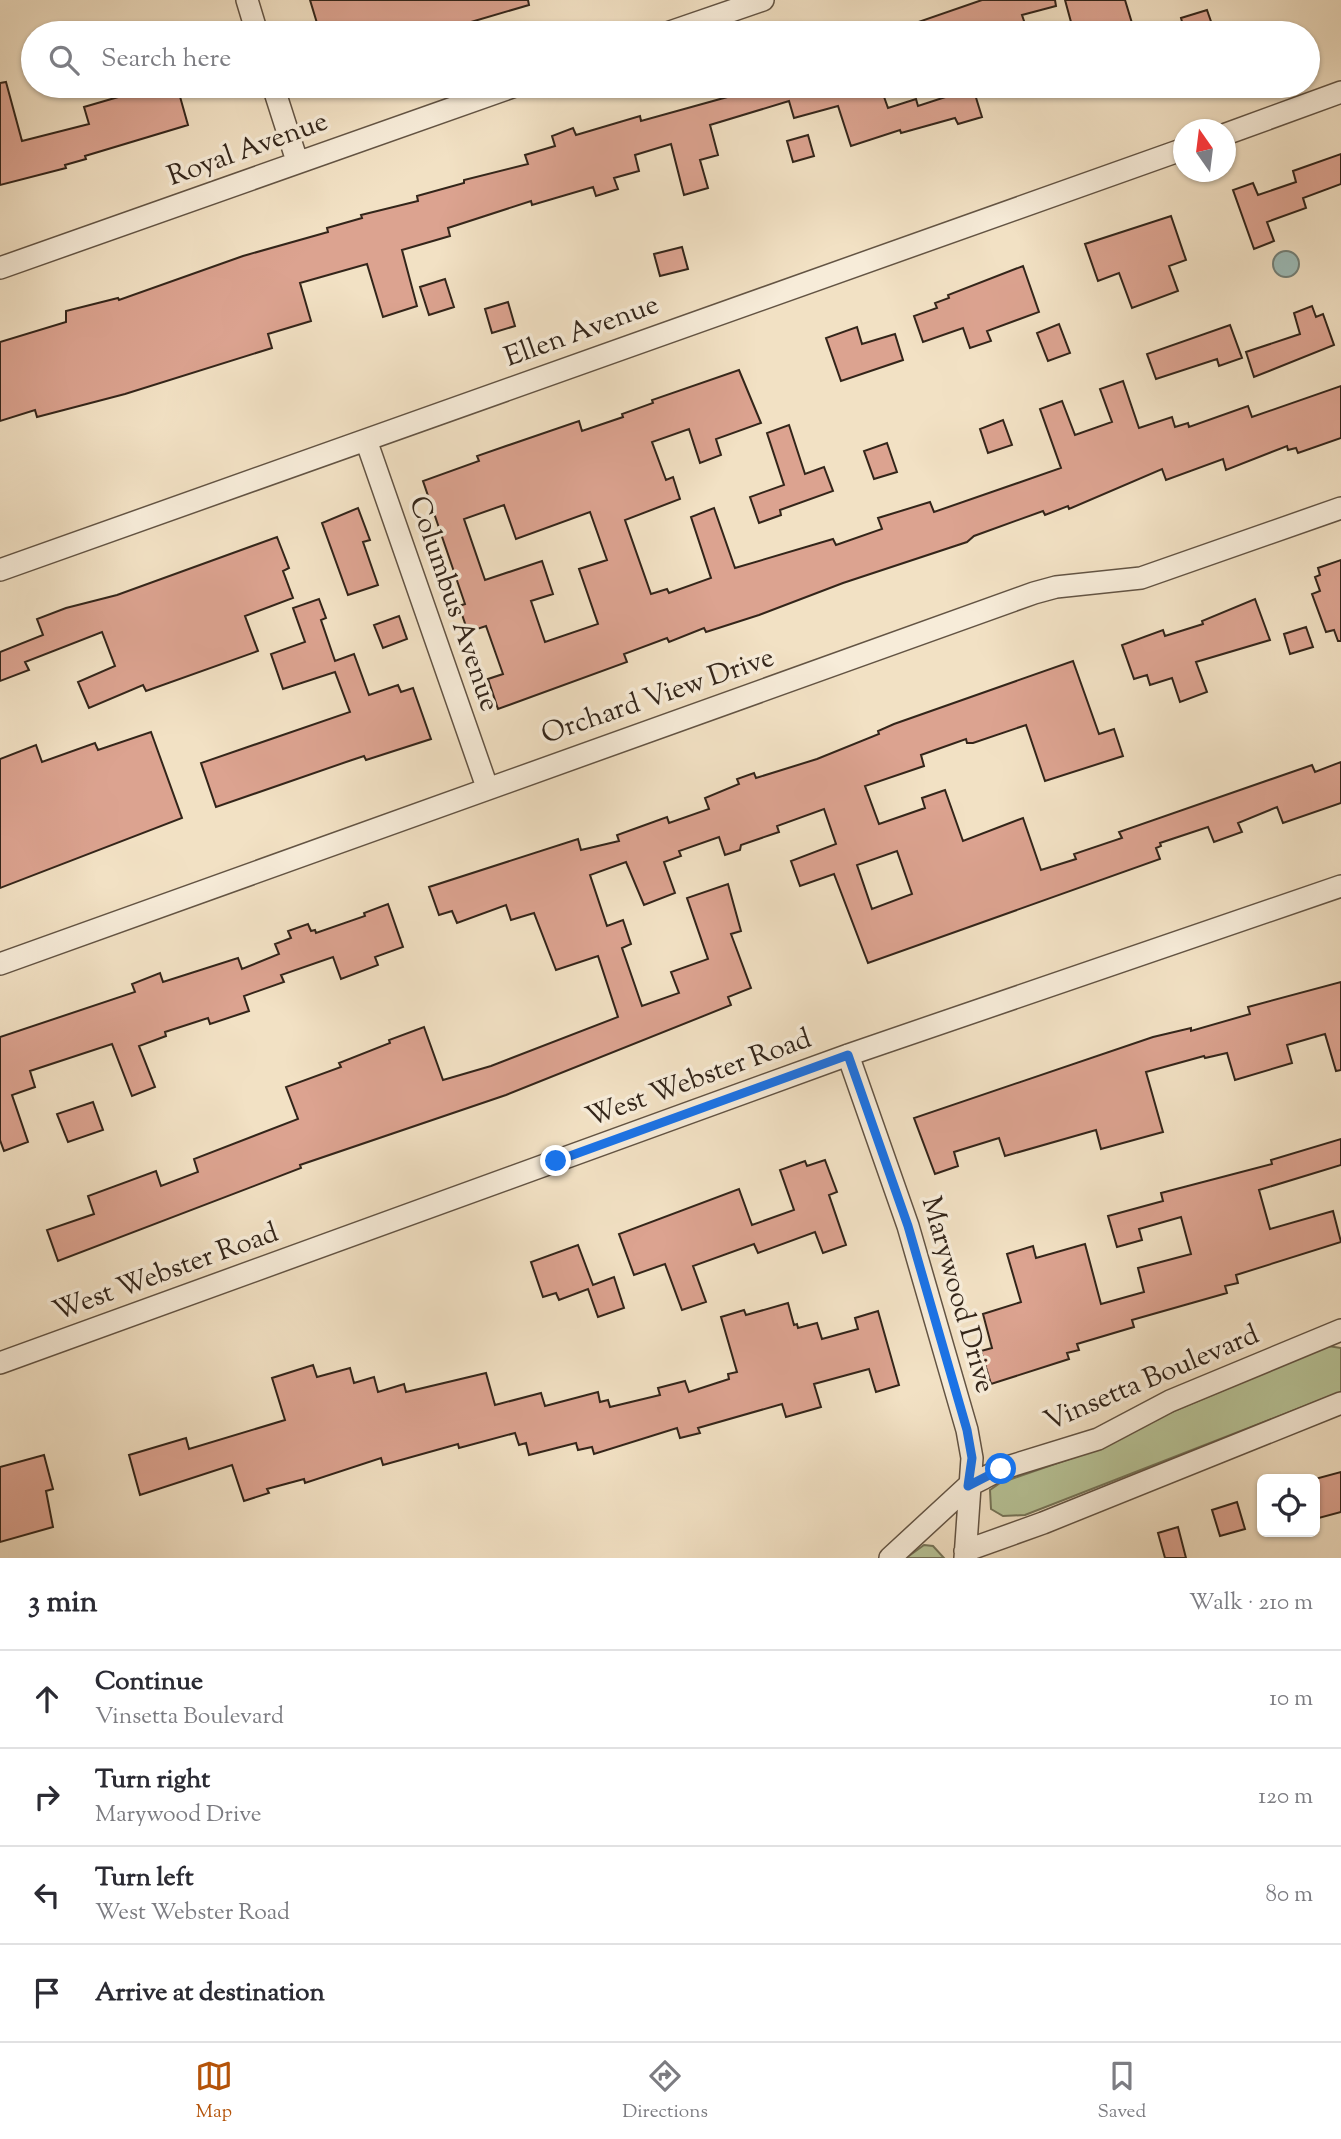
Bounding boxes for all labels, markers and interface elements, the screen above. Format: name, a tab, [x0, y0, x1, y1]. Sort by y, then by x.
search box	[21, 21, 1320, 98]
icon: search	[45, 41, 83, 79]
text: Search here	[101, 41, 231, 78]
street label: Royal Avenue	[162, 102, 334, 198]
north arrow	[1173, 119, 1236, 182]
street label: Ellen Avenue	[499, 286, 665, 378]
street label: Columbus Avenue	[397, 491, 509, 717]
street label: Orchard View Drive	[536, 638, 780, 756]
street label: West Webster Road	[581, 1020, 818, 1138]
route end	[540, 1145, 571, 1176]
street label: Marywood Drive	[910, 1192, 1004, 1398]
street label: West Webster Road	[48, 1214, 285, 1332]
street label: Vinsetta Boulevard	[1038, 1316, 1266, 1442]
route start	[985, 1453, 1016, 1484]
map controls	[1257, 1474, 1320, 1537]
button: locate	[1257, 1474, 1320, 1537]
text: 3 min	[28, 1582, 98, 1625]
text: Walk · 210 m	[1189, 1587, 1313, 1620]
text: Continue	[95, 1664, 203, 1701]
icon: ahead	[28, 1680, 66, 1718]
text: 10 m	[1269, 1683, 1313, 1716]
text: Vinsetta Boulevard	[95, 1701, 284, 1734]
text: Turn right	[95, 1762, 210, 1799]
icon: right	[28, 1778, 66, 1816]
text: 120 m	[1258, 1781, 1313, 1814]
text: Marywood Drive	[95, 1799, 261, 1832]
text: Turn left	[95, 1860, 194, 1897]
icon: left	[28, 1876, 66, 1914]
text: 80 m	[1265, 1879, 1313, 1912]
text: West Webster Road	[95, 1897, 290, 1930]
icon: arrive	[28, 1974, 66, 2012]
text: Arrive at destination	[95, 1975, 325, 2012]
tab: Map	[195, 2057, 233, 2126]
tab: Directions	[622, 2057, 708, 2126]
tab: Saved	[1097, 2057, 1146, 2126]

